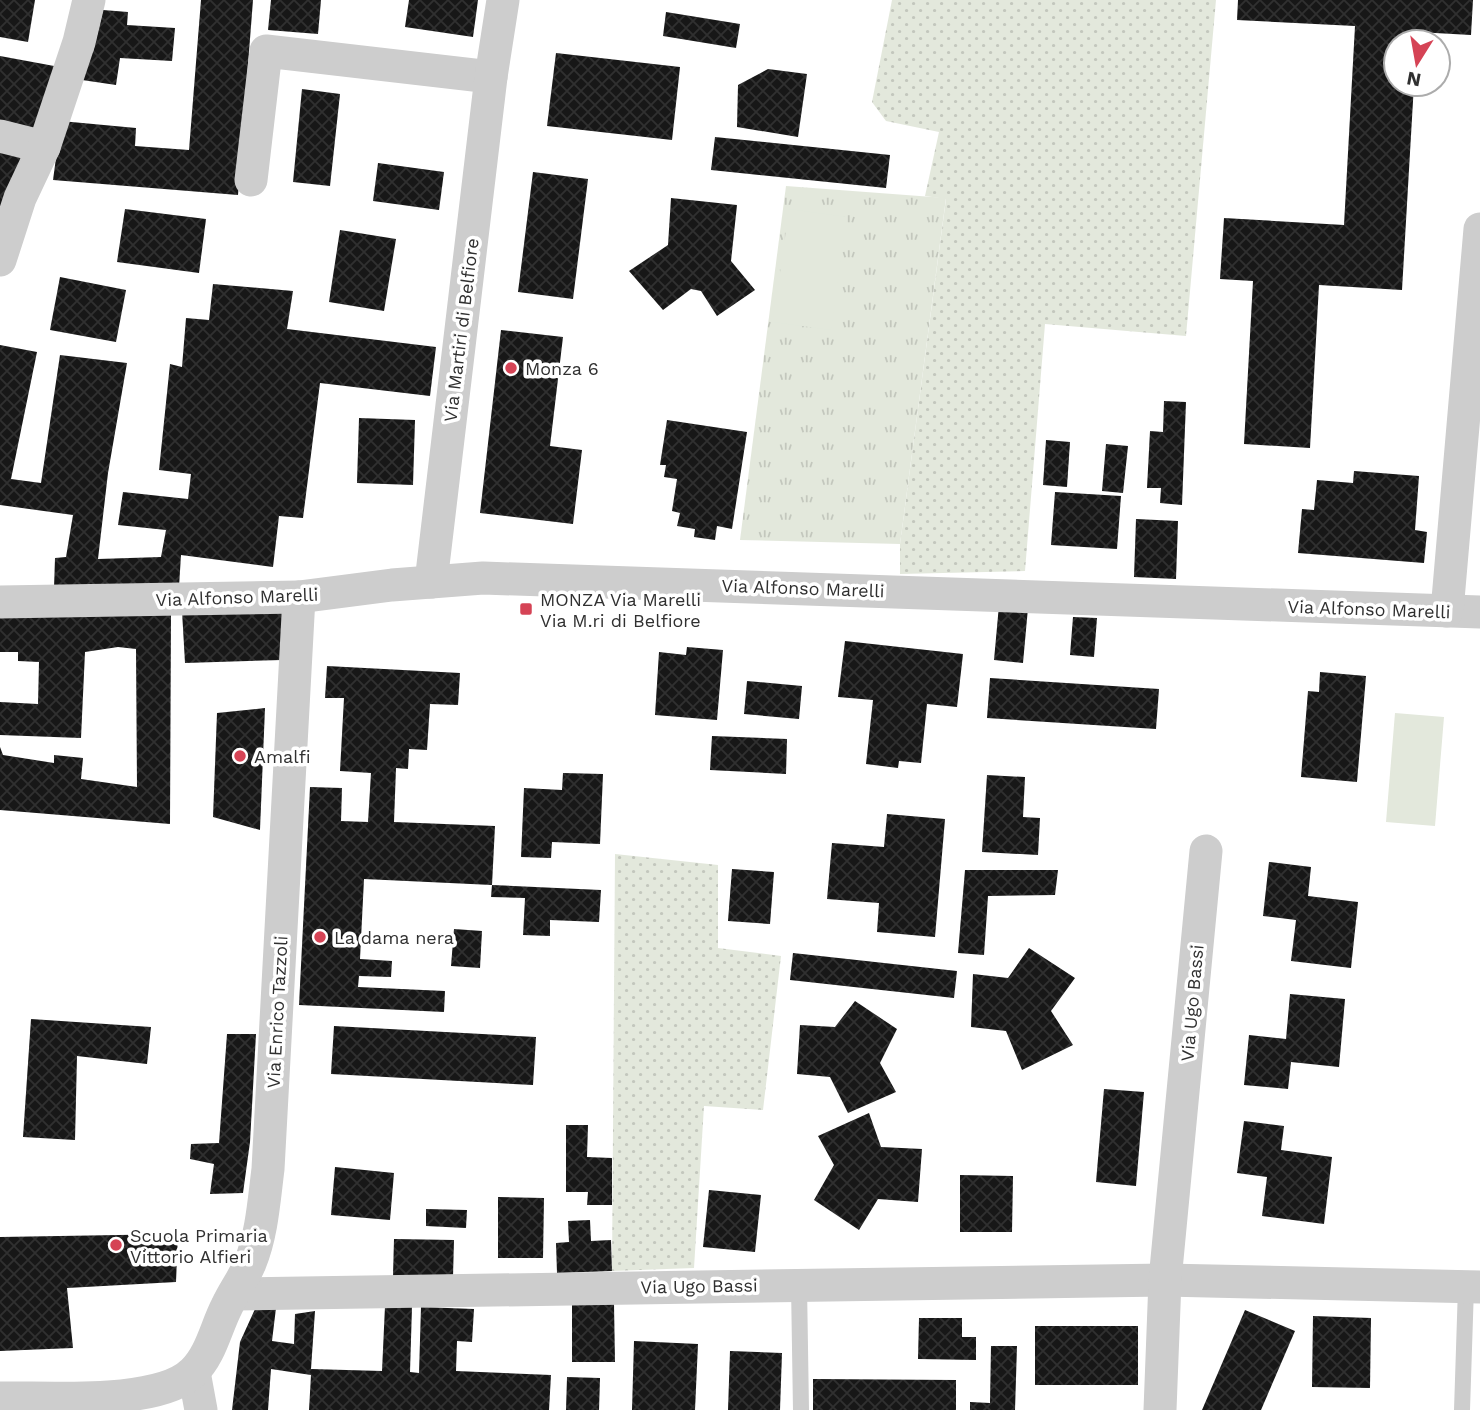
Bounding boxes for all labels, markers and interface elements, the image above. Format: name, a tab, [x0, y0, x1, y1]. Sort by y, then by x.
north arrow	[1382, 28, 1452, 98]
text: N	[1405, 67, 1423, 92]
street label: Via Martiri di Belfiore	[439, 237, 483, 423]
place label: Monza 6	[525, 358, 599, 379]
marker: Monza 6	[503, 360, 519, 376]
street label: Via Alfonso Marelli	[721, 575, 885, 601]
street label: Via Alfonso Marelli	[155, 584, 319, 610]
place label: MONZA Via Marelli Via M.ri di Belfiore	[540, 589, 701, 631]
street label: Via Alfonso Marelli	[1287, 596, 1451, 622]
marker: MONZA Via Marelli Via M.ri di Belfiore	[518, 601, 534, 617]
place label: Amalfi	[254, 746, 311, 767]
marker: Amalfi	[232, 748, 248, 764]
place label: La dama nera	[334, 927, 454, 948]
marker: La dama nera	[312, 929, 328, 945]
street label: Via Enrico Tazzoli	[263, 935, 291, 1089]
street label: Via Ugo Bassi	[1176, 944, 1208, 1062]
place label: Scuola Primaria Vittorio Alfieri	[130, 1225, 268, 1267]
marker: Scuola Primaria Vittorio Alfieri	[108, 1237, 124, 1253]
street label: Via Ugo Bassi	[640, 1274, 758, 1298]

